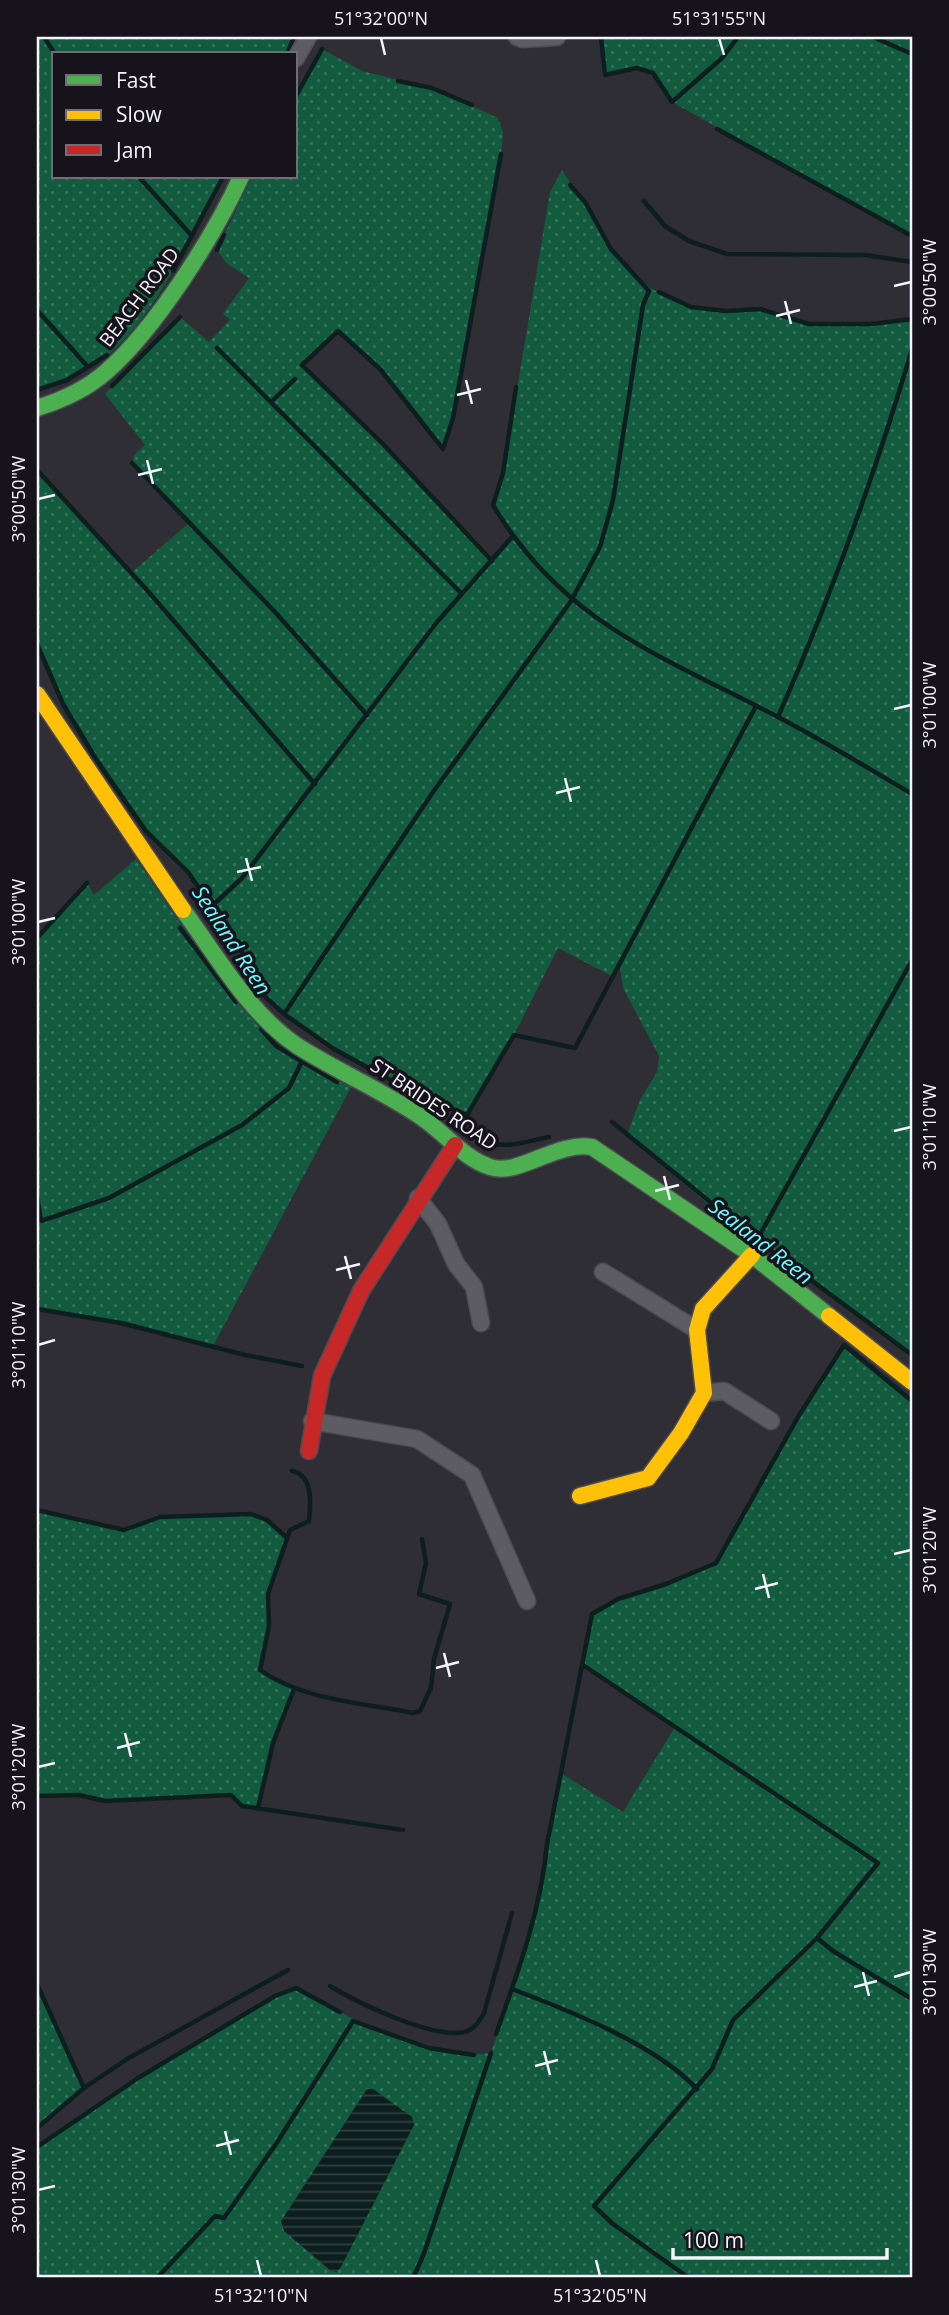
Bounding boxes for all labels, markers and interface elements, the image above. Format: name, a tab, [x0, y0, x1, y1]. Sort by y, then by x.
text: 51°32'00"N	[334, 6, 428, 30]
text: 51°31'55"N	[672, 6, 766, 30]
legend	[52, 52, 298, 178]
text: Fast	[116, 66, 156, 94]
text: Slow	[116, 100, 162, 128]
text: Jam	[114, 136, 153, 164]
text: 3°00'50"W	[917, 238, 941, 325]
street label: BEACH ROAD	[93, 242, 185, 352]
text: 3°00'50"W	[6, 455, 30, 542]
text: 3°01'00"W	[917, 661, 941, 748]
text: 3°01'00"W	[6, 878, 30, 965]
water label: Sealand Reen	[186, 880, 278, 1000]
street label: ST BRIDES ROAD	[366, 1052, 502, 1156]
text: 3°01'10"W	[917, 1083, 941, 1170]
water label: Sealand Reen	[703, 1192, 819, 1290]
text: 3°01'10"W	[6, 1301, 30, 1388]
text: 3°01'20"W	[917, 1506, 941, 1593]
text: 3°01'20"W	[6, 1723, 30, 1810]
text: 3°01'30"W	[917, 1928, 941, 2015]
text: 3°01'30"W	[6, 2146, 30, 2233]
scale bar	[673, 2217, 886, 2261]
text: 100 m	[683, 2226, 744, 2254]
text: 51°32'10"N	[214, 2283, 308, 2307]
text: 51°32'05"N	[553, 2283, 647, 2307]

